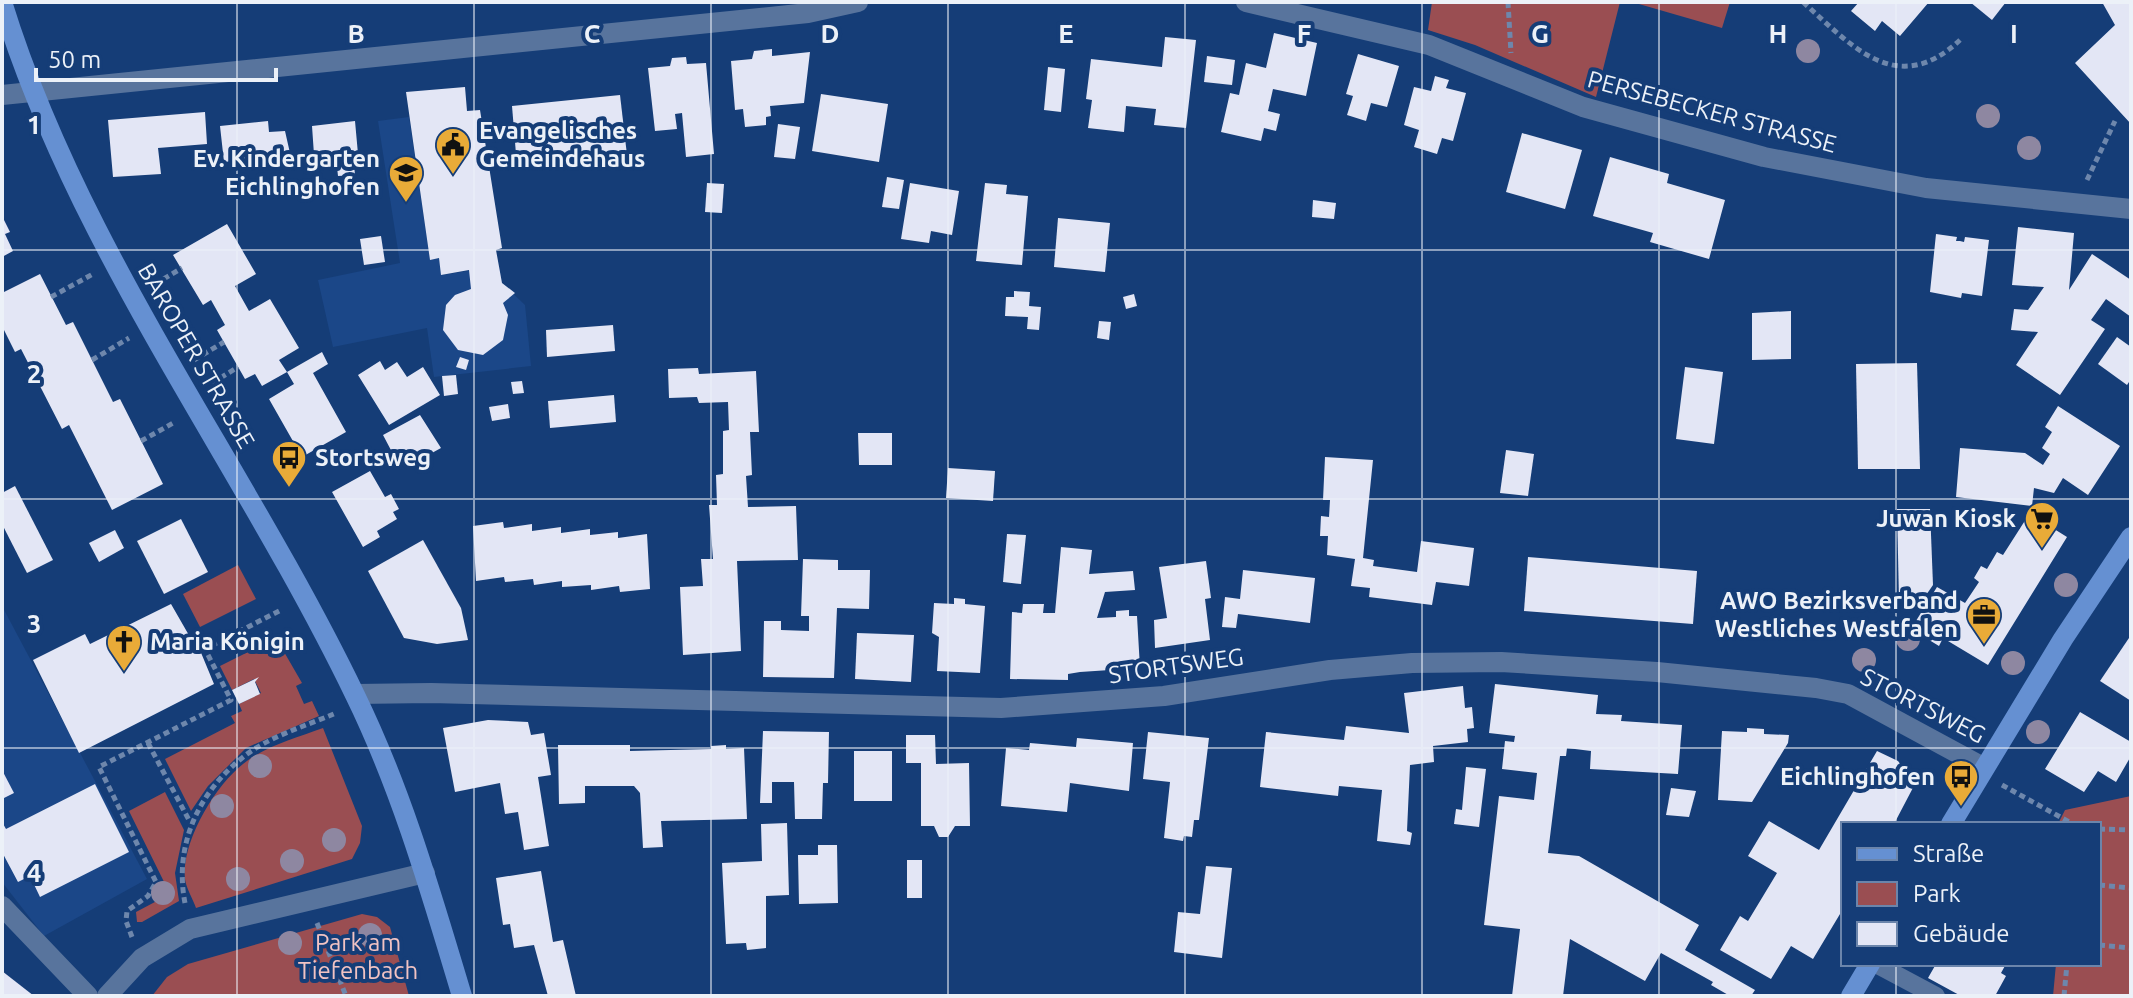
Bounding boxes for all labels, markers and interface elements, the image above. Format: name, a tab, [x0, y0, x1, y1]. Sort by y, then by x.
text: B	[347, 19, 365, 48]
text: C	[584, 19, 601, 48]
text: D	[821, 19, 839, 48]
text: E	[1058, 19, 1074, 48]
text: F	[1297, 19, 1311, 48]
text: G	[1531, 19, 1549, 48]
text: H	[1769, 19, 1787, 48]
text: I	[2010, 19, 2018, 48]
scale bar	[36, 32, 276, 82]
text: 50 m	[48, 46, 101, 73]
street label: PERSEBECKER STRASSE	[1585, 65, 1840, 158]
text: 1	[27, 110, 41, 139]
place label: Evangelisches Gemeindehaus	[479, 117, 645, 172]
public building icon: Evangelisches Gemeindehaus	[434, 126, 472, 176]
place label: Ev. Kindergarten Eichlinghofen	[193, 145, 380, 200]
school or university icon: Ev. Kindergarten Eichlinghofen	[387, 154, 425, 204]
street label: BAROPER STRASSE	[133, 259, 260, 453]
text: 2	[27, 359, 41, 388]
bus stop icon: Stortsweg	[270, 439, 308, 489]
place label: Stortsweg	[315, 444, 431, 471]
supermarket icon: Juwan Kiosk	[2023, 500, 2061, 550]
place label: Juwan Kiosk	[1876, 505, 2017, 532]
place label: AWO Bezirksverband Westliches Westfalen	[1715, 587, 1958, 642]
office icon: AWO Bezirksverband Westliches Westfalen	[1965, 596, 2003, 646]
text: 3	[27, 609, 41, 638]
church icon: Maria Königin	[105, 623, 143, 673]
place label: Maria Königin	[150, 628, 305, 655]
street label: STORTSWEG	[1107, 643, 1245, 688]
street label: STORTSWEG	[1856, 663, 1990, 748]
bus stop icon: Eichlinghofen	[1942, 758, 1980, 808]
place label: Eichlinghofen	[1780, 763, 1935, 790]
legend	[1841, 822, 2101, 966]
text: Straße	[1913, 840, 1984, 867]
text: 4	[27, 858, 41, 887]
text: Park	[1913, 880, 1961, 907]
text: Gebäude	[1913, 920, 2010, 947]
park label: Park am Tiefenbach	[298, 929, 418, 984]

